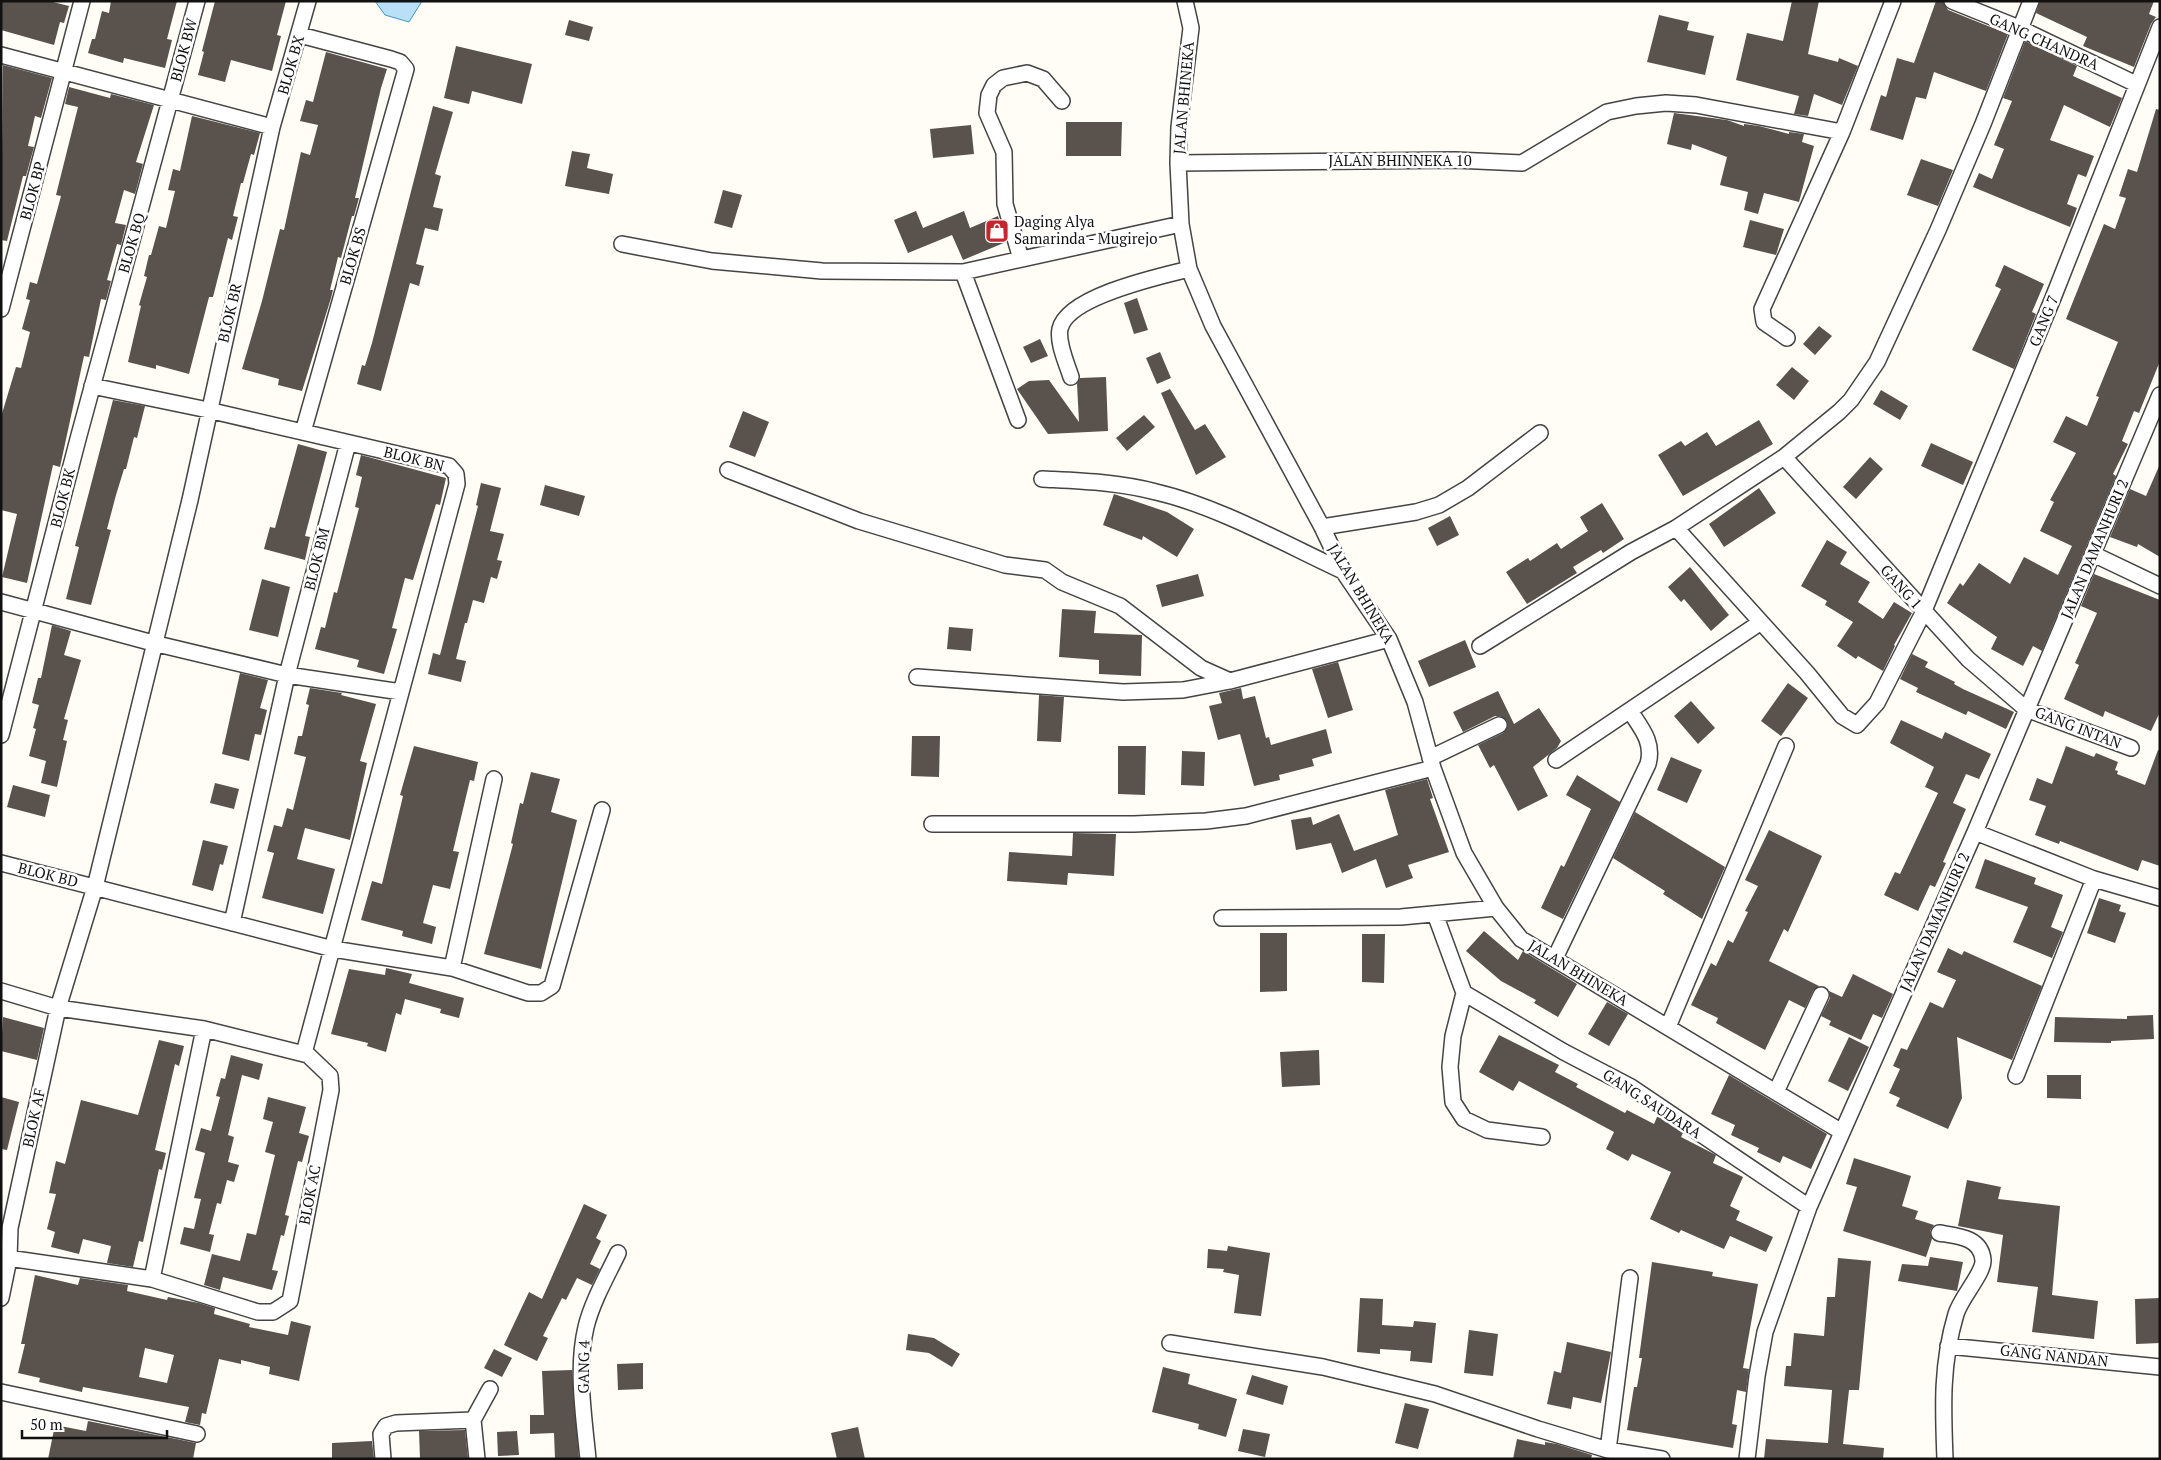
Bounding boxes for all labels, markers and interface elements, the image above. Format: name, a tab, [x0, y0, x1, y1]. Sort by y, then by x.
street label: GANG CHANDRA	[1987, 8, 2103, 74]
street label: BLOK BW	[165, 15, 201, 84]
street label: BLOK BX	[272, 33, 308, 97]
street label: JALAN BHINEKA	[1168, 40, 1198, 155]
street label: JALAN BHINNEKA 10	[1328, 150, 1472, 170]
street label: BLOK BP	[15, 159, 49, 222]
street label: BLOK BQ	[113, 209, 149, 275]
place label: Daging Alya Samarinda - Mugirejo	[1014, 211, 1158, 248]
shop icon: Daging Alya Samarinda - Mugirejo	[984, 218, 1010, 244]
street label: BLOK BS	[334, 225, 370, 287]
street label: BLOK BR	[212, 281, 246, 344]
street label: GANG 7	[2024, 292, 2062, 349]
street label: BLOK BN	[382, 441, 447, 475]
street label: BLOK BK	[45, 466, 79, 530]
street label: JALAN DAMANHURI 2	[2056, 476, 2133, 622]
street label: BLOK BM	[299, 525, 333, 592]
street label: JALAN BHINEKA	[1324, 540, 1400, 648]
street label: GANG 1	[1876, 560, 1927, 613]
street label: GANG INTAN	[2032, 701, 2124, 753]
street label: JALAN DAMANHURI 2	[1894, 849, 1974, 994]
street label: BLOK BD	[16, 857, 80, 891]
street label: JALAN BHINEKA	[1525, 934, 1633, 1010]
street label: GANG SAUDARA	[1599, 1064, 1706, 1143]
street label: BLOK AF	[17, 1087, 49, 1149]
street label: BLOK AC	[293, 1163, 325, 1226]
street label: GANG NANDAN	[1999, 1339, 2109, 1371]
street label: GANG 4	[573, 1340, 593, 1394]
scale bar	[22, 1408, 168, 1440]
text: 50 m	[30, 1414, 63, 1434]

